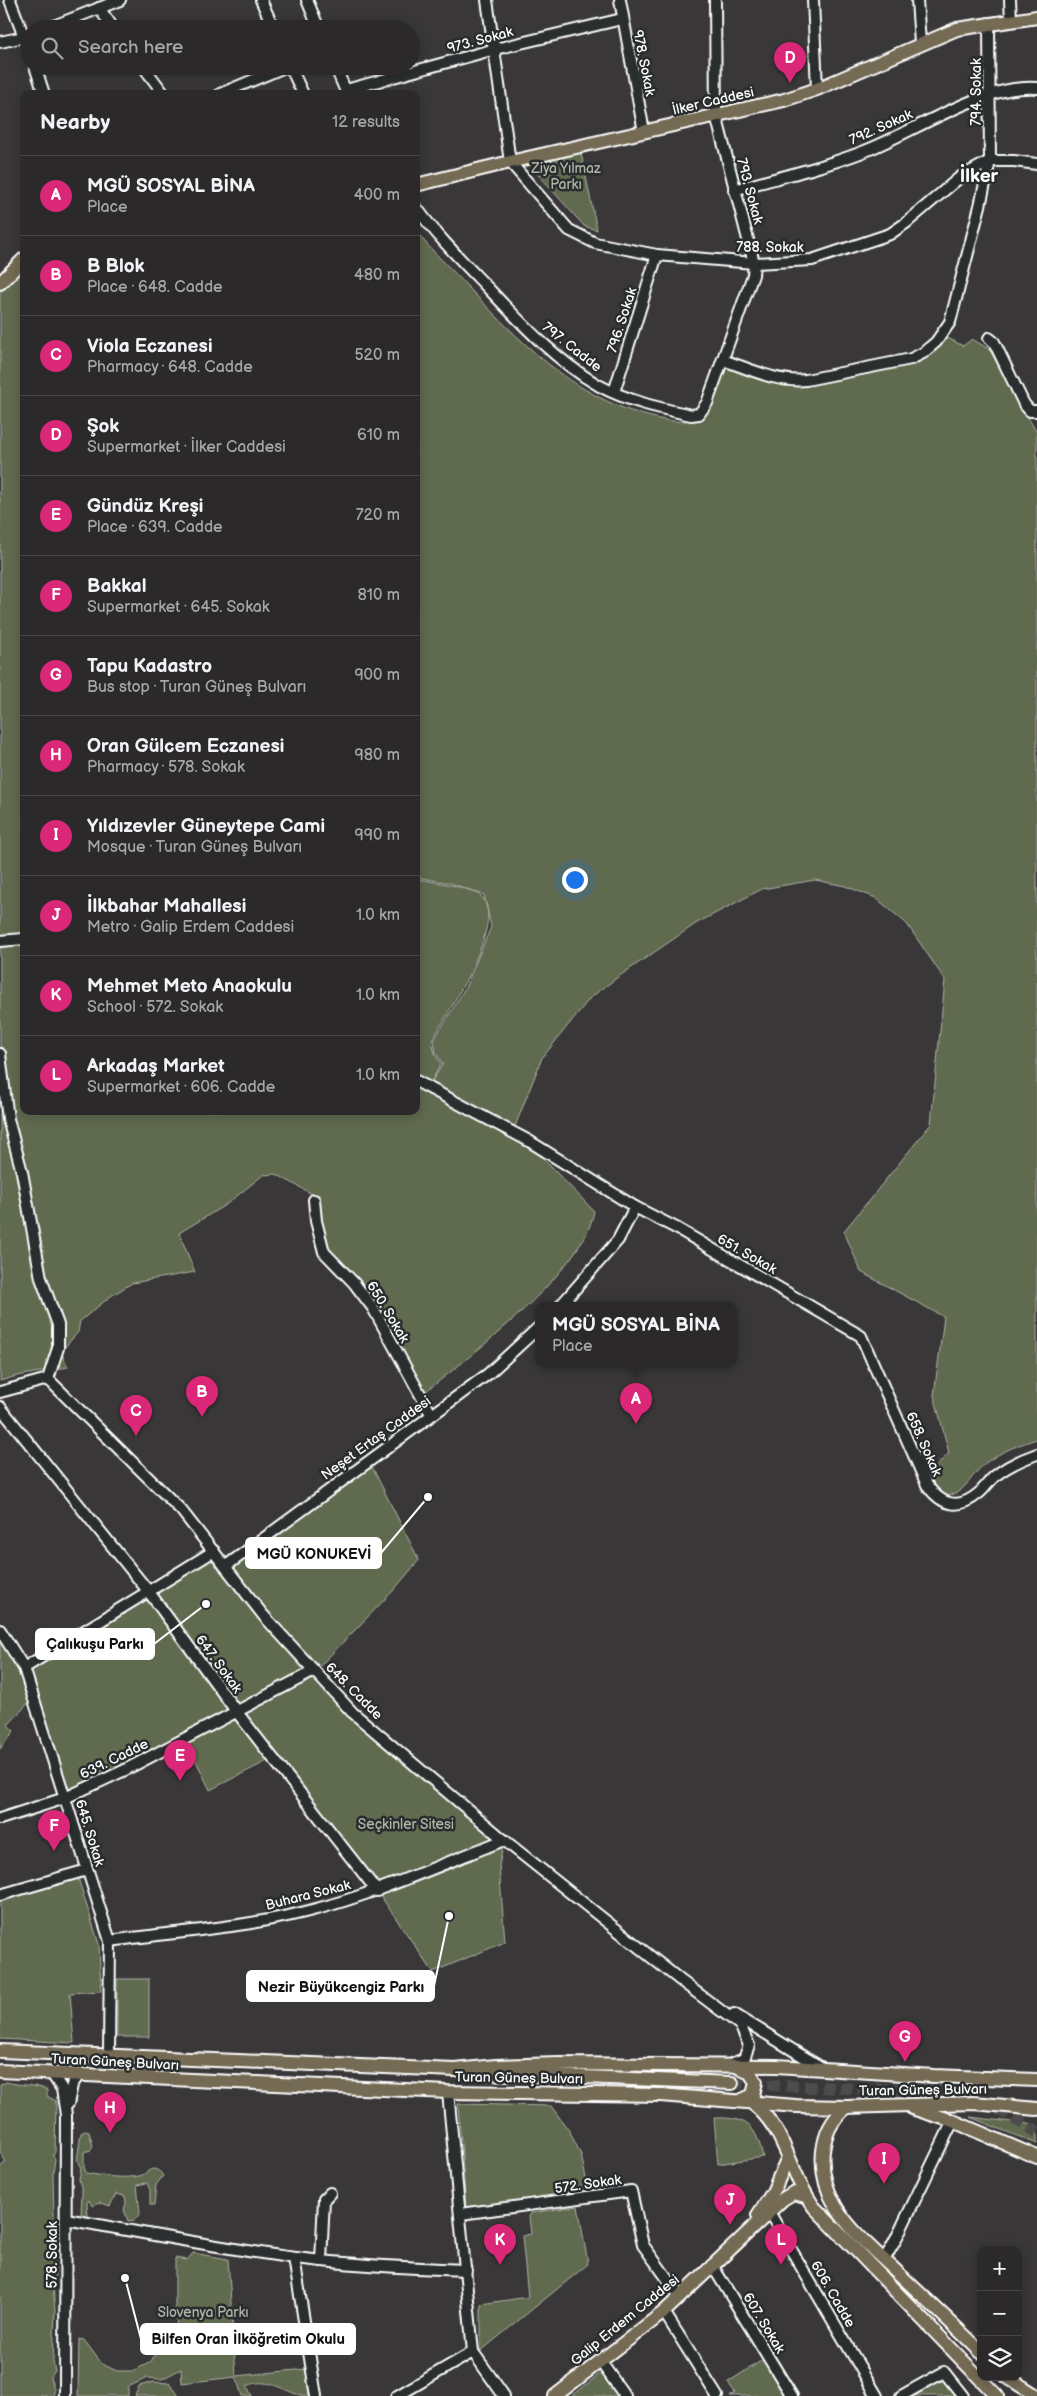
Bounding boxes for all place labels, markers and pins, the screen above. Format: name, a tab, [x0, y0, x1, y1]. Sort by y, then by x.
pin: D	[774, 42, 806, 83]
pin: B	[186, 1376, 218, 1417]
pin: A	[620, 1383, 652, 1424]
pin: C	[120, 1395, 152, 1436]
callout: MGÜ KONUKEVİ	[246, 1538, 381, 1568]
callout: Çalıkuşu Parkı	[36, 1629, 154, 1659]
pin: E	[164, 1740, 196, 1781]
pin: F	[38, 1810, 70, 1851]
callout: Nezir Büyükcengiz Parkı	[247, 1971, 434, 2001]
pin: G	[889, 2021, 921, 2062]
pin: H	[94, 2092, 126, 2133]
pin: I	[868, 2143, 900, 2184]
pin: J	[714, 2184, 746, 2225]
pin: K	[484, 2224, 516, 2265]
pin: L	[765, 2224, 797, 2265]
callout: Bilfen Oran İlköğretim Okulu	[141, 2324, 355, 2354]

